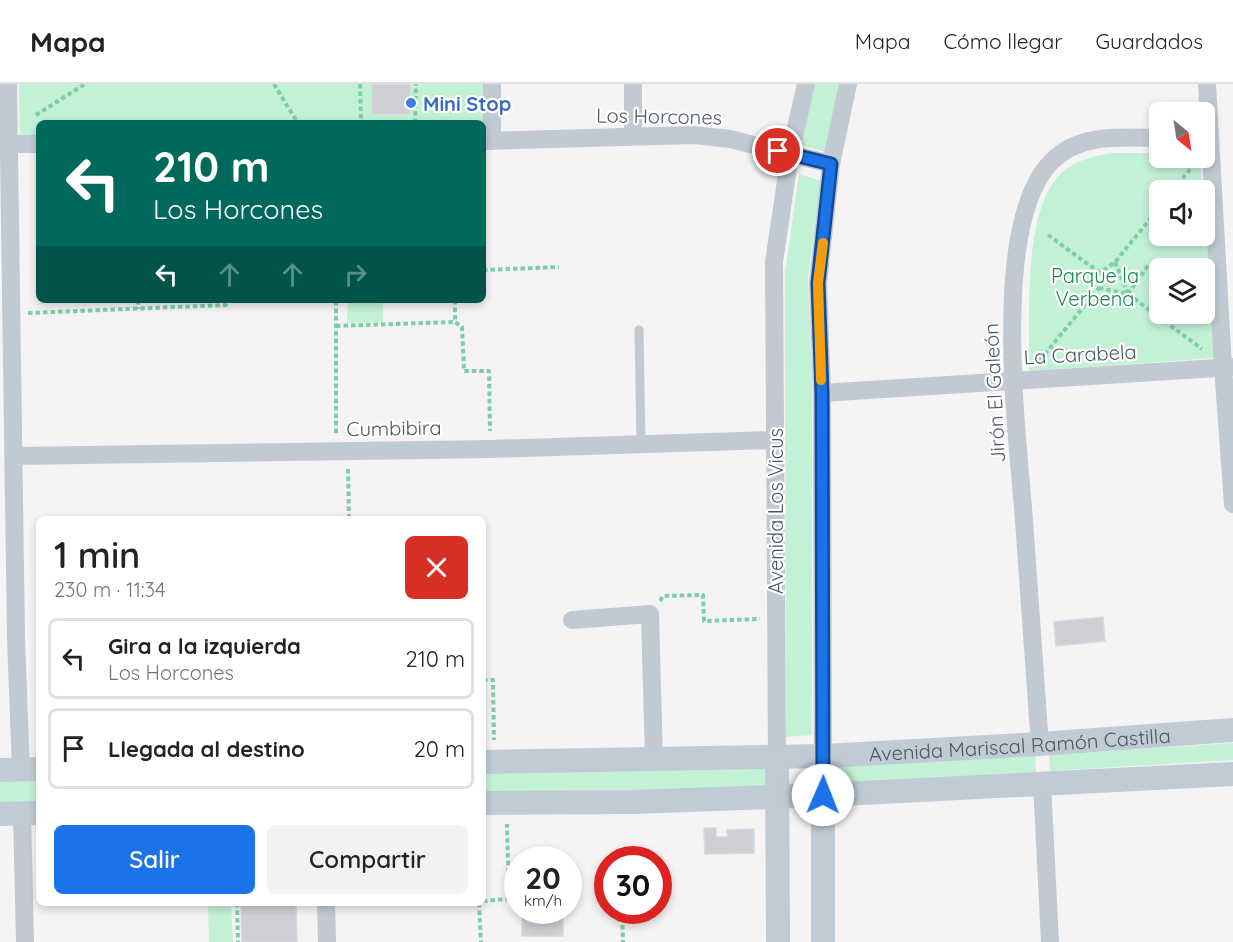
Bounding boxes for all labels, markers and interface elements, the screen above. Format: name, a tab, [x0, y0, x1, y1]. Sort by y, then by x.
text: Mapa	[30, 24, 106, 59]
text: Mapa	[855, 28, 910, 54]
text: Cómo llegar	[943, 28, 1062, 54]
text: Guardados	[1095, 28, 1203, 54]
place label: Mini Stop	[423, 91, 511, 116]
marker: Mini Stop	[404, 96, 418, 110]
street label: Los Horcones	[596, 102, 722, 130]
north arrow	[1149, 102, 1215, 168]
map controls	[1149, 102, 1215, 324]
pin	[752, 125, 803, 176]
icon: arrive	[761, 134, 794, 167]
text: 210 m	[153, 140, 270, 193]
icon: left	[54, 144, 132, 222]
button: sound	[1149, 180, 1215, 246]
text: Los Horcones	[153, 192, 323, 226]
icon: left	[150, 258, 183, 291]
icon: ahead	[213, 258, 246, 291]
icon: ahead	[276, 258, 309, 291]
icon: right	[339, 258, 372, 291]
button: layers	[1149, 258, 1215, 324]
park label: Parque la Verbena	[1051, 263, 1139, 311]
street label: Jirón El Galeón	[978, 323, 1010, 463]
street label: La Carabela	[1023, 339, 1137, 369]
street label: Cumbibira	[346, 415, 442, 441]
street label: Avenida Los Vicus	[763, 428, 788, 594]
text: 1 min	[54, 532, 140, 577]
button: close	[405, 536, 468, 599]
text: 230 m · 11:34	[54, 577, 166, 602]
text: Gira a la izquierda	[108, 632, 301, 660]
icon: left	[57, 642, 90, 675]
text: 210 m	[406, 645, 465, 673]
text: Los Horcones	[108, 660, 234, 685]
street label: Avenida Mariscal Ramón Castilla	[868, 722, 1171, 766]
icon: arrive	[57, 732, 90, 765]
text: Llegada al destino	[108, 735, 305, 763]
text: 20 m	[414, 735, 465, 763]
position arrow	[791, 763, 855, 827]
button: Salir	[54, 825, 255, 894]
button: Compartir	[267, 825, 468, 894]
speed limit sign: 30	[594, 846, 672, 924]
text: 20	[525, 859, 561, 897]
text: km/h	[524, 891, 562, 910]

